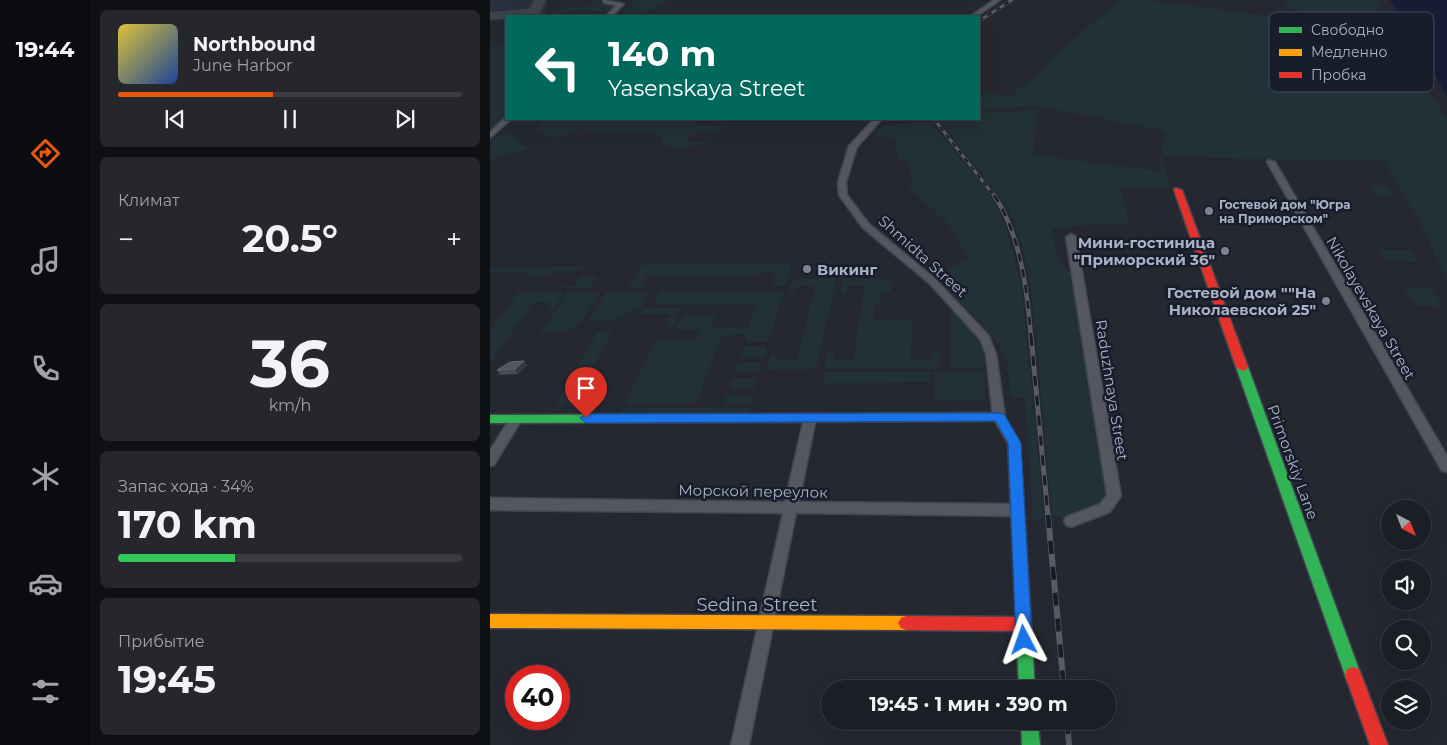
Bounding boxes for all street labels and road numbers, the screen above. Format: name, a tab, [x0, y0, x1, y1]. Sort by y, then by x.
street label: Shmidta Street	[875, 211, 971, 301]
street label: Nikolayevskaya Street	[1322, 233, 1420, 383]
street label: Raduzhnaya Street	[1091, 318, 1133, 462]
street label: Primorskiy Lane	[1263, 402, 1323, 522]
street label: Морской переулок	[678, 480, 828, 502]
street label: Sedina Street	[697, 594, 817, 616]

